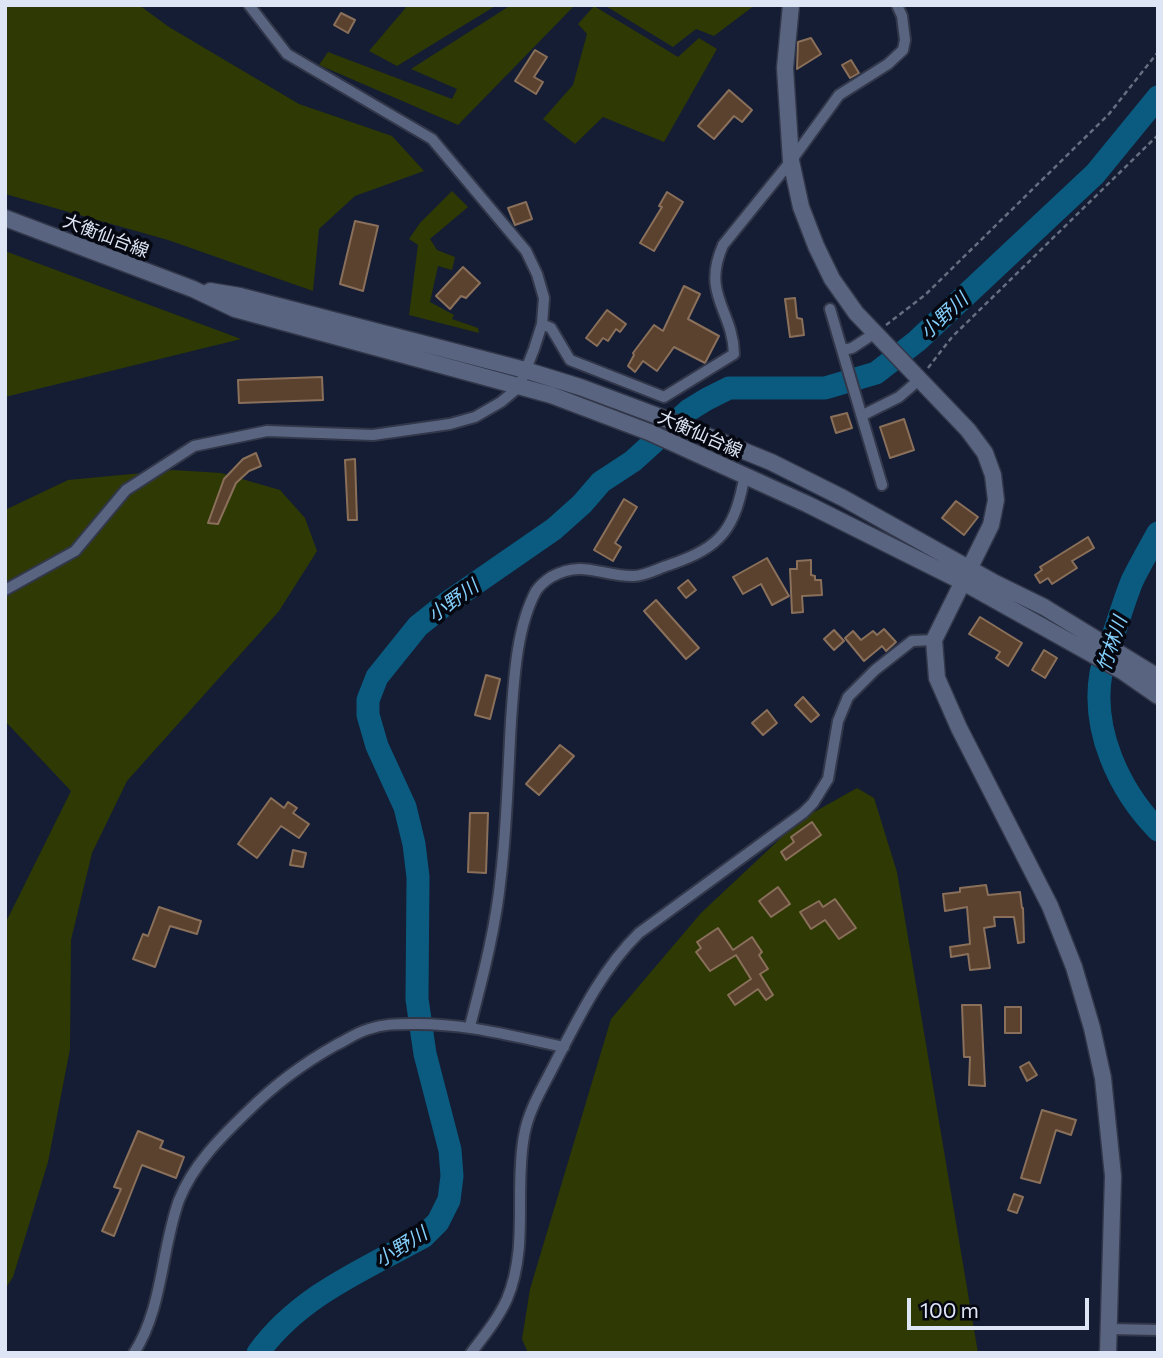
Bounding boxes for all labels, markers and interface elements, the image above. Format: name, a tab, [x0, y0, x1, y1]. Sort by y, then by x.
street label: 大衡仙台線	[60, 210, 152, 262]
water label: 小野川	[915, 288, 973, 344]
street label: 大衡仙台線	[654, 406, 746, 462]
water label: 小野川	[423, 575, 483, 627]
water label: 竹林川	[1092, 613, 1132, 675]
water label: 小野川	[371, 1222, 431, 1272]
scale bar	[911, 1284, 1093, 1328]
text: 100 m	[920, 1297, 979, 1322]

